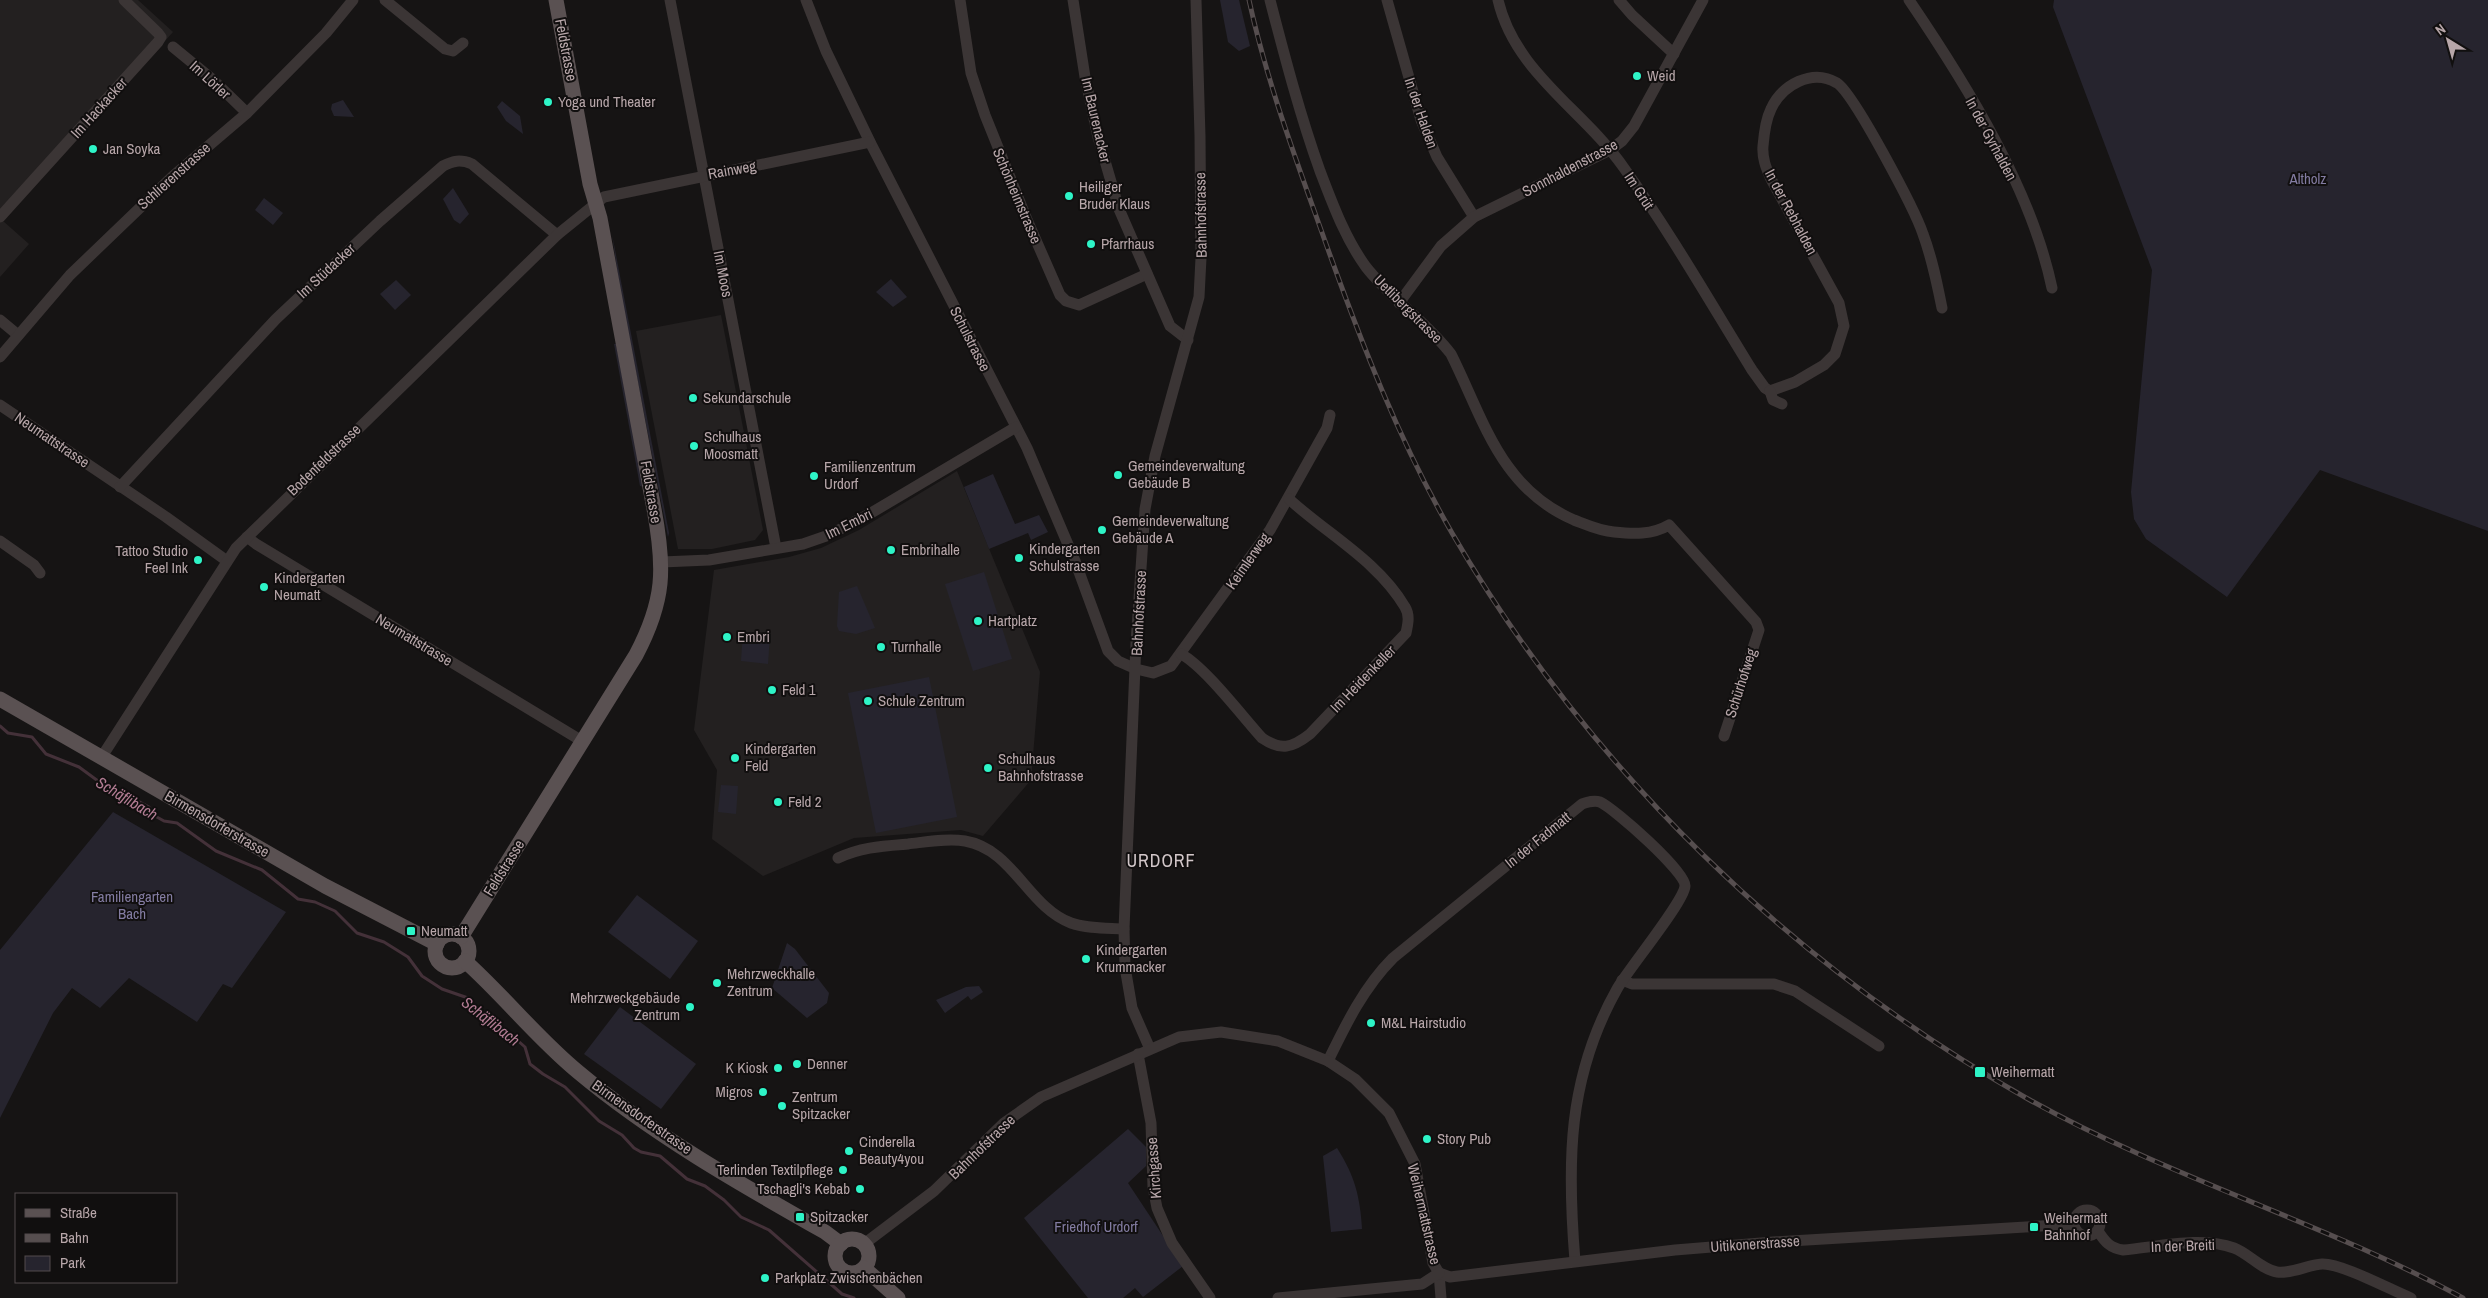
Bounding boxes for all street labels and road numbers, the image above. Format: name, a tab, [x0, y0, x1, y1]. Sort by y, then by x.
street label: Feldstrasse	[550, 17, 583, 83]
street label: Im Lörler	[185, 56, 235, 104]
street label: Im Hackacker	[66, 73, 132, 143]
street label: Im Baurenacker	[1076, 75, 1116, 165]
street label: In der Halden	[1400, 75, 1443, 151]
street label: In der Gyrhalden	[1961, 93, 2022, 184]
street label: Sonnhaldenstrasse	[1518, 133, 1621, 202]
street label: Schlierenstrasse	[133, 137, 215, 214]
street label: Schönheimstrasse	[988, 145, 1047, 247]
street label: Rainweg	[706, 155, 758, 184]
street label: In der Rebhalden	[1760, 165, 1823, 258]
street label: Im Grüt	[1619, 168, 1660, 214]
street label: Bahnhofstrasse	[1189, 172, 1212, 258]
street label: Im Stüdacker	[292, 238, 359, 303]
street label: Im Moos	[709, 249, 738, 299]
street label: Uetlibergstrasse	[1369, 270, 1448, 348]
street label: Schulstrasse	[945, 303, 996, 375]
street label: Neumattstrasse	[11, 407, 94, 472]
street label: Bodenfeldstrasse	[282, 419, 365, 500]
street label: Feldstrasse	[636, 459, 667, 525]
street label: Im Embri	[822, 503, 876, 544]
street label: Keimlerweg	[1220, 528, 1275, 593]
street label: Bahnhofstrasse	[1126, 570, 1151, 656]
street label: Neumattstrasse	[372, 608, 457, 671]
street label: Im Heidenkeller	[1325, 640, 1400, 717]
street label: Schürhofweg	[1719, 645, 1762, 720]
street label: Birmensdorferstrasse	[161, 785, 274, 862]
street label: In der Fadmatt	[1500, 806, 1576, 873]
street label: Feldstrasse	[478, 835, 529, 900]
street label: Birmensdorferstrasse	[588, 1074, 697, 1159]
street label: Bahnhofstrasse	[944, 1109, 1020, 1184]
street label: Kirchgasse	[1141, 1136, 1166, 1199]
street label: Weihermattstrasse	[1403, 1161, 1446, 1267]
street label: Uitikonerstrasse	[1710, 1230, 1801, 1257]
street label: In der Breiti	[2150, 1234, 2215, 1257]

